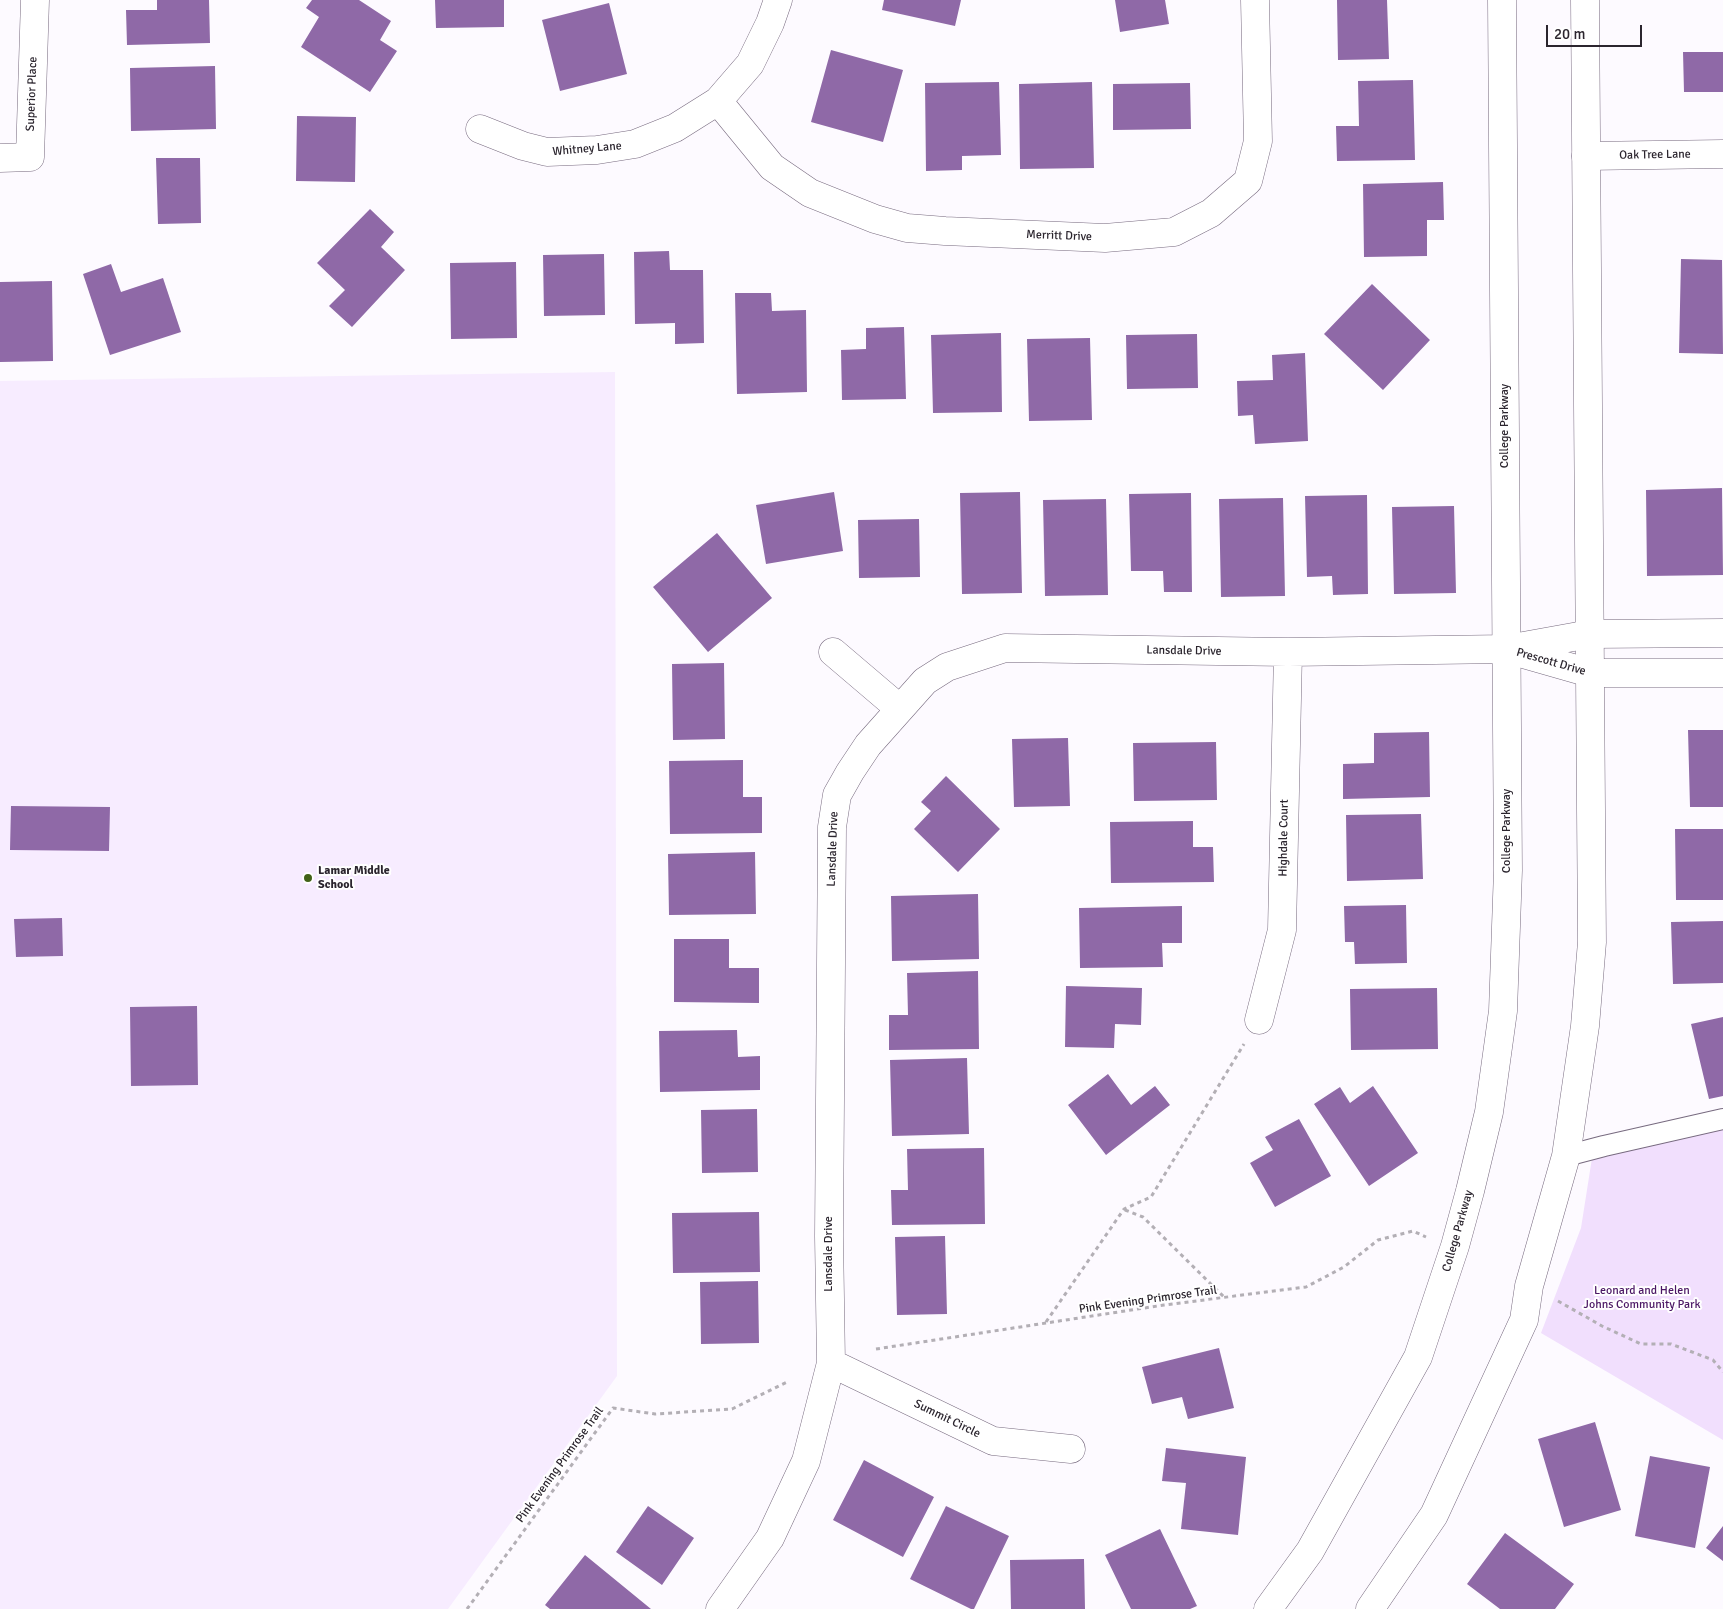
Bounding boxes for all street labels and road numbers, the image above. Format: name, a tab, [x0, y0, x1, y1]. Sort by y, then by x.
street label: Superior Place	[24, 56, 40, 132]
street label: Whitney Lane	[552, 139, 622, 159]
street label: Oak Tree Lane	[1619, 147, 1691, 163]
street label: Merritt Drive	[1026, 228, 1092, 244]
street label: College Parkway	[1498, 384, 1512, 468]
street label: Lansdale Drive	[1146, 643, 1222, 659]
street label: Prescott Drive	[1515, 645, 1587, 679]
street label: College Parkway	[1500, 789, 1514, 873]
street label: Highdale Court	[1276, 799, 1292, 877]
street label: Lansdale Drive	[824, 811, 842, 887]
street label: College Parkway	[1439, 1188, 1477, 1274]
street label: Lansdale Drive	[822, 1216, 836, 1292]
street label: Pink Evening Primrose Trail	[1078, 1283, 1218, 1317]
street label: Summit Circle	[911, 1397, 983, 1441]
street label: Pink Evening Primrose Trail	[513, 1404, 607, 1526]

